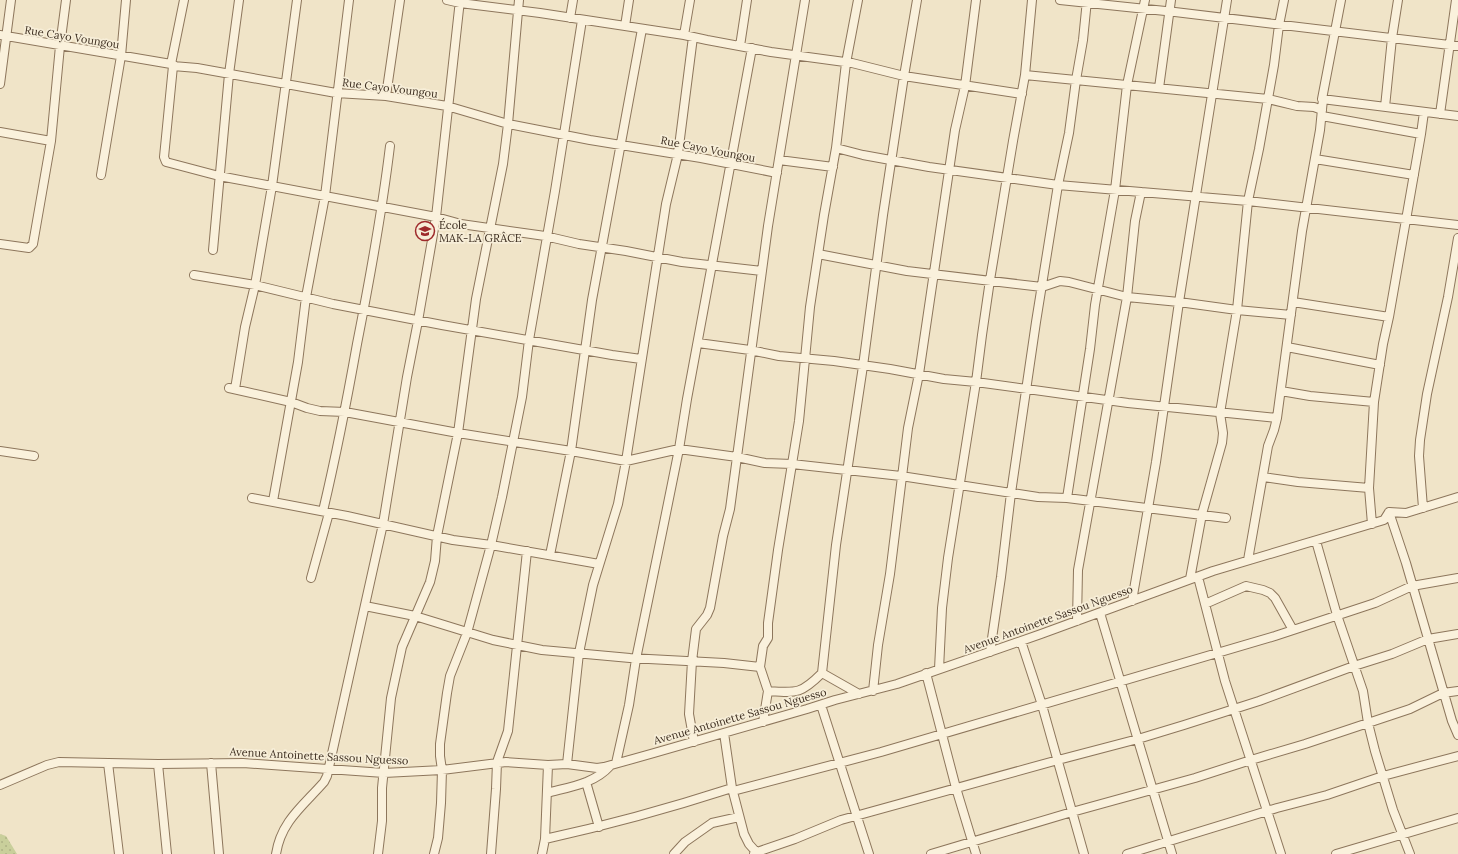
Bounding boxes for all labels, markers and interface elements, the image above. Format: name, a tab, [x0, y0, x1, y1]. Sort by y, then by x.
street label: Rue Cayo Voungou	[23, 23, 121, 51]
street label: Rue Cayo Voungou	[341, 75, 439, 101]
street label: Rue Cayo Voungou	[660, 133, 757, 165]
place label: École MAK-LA GRÂCE	[439, 218, 522, 245]
school or university icon: École MAK-LA GRÂCE	[414, 220, 436, 242]
street label: Avenue Antoinette Sassou Nguesso	[961, 582, 1135, 657]
street label: Avenue Antoinette Sassou Nguesso	[651, 685, 828, 748]
street label: Avenue Antoinette Sassou Nguesso	[228, 744, 409, 768]

